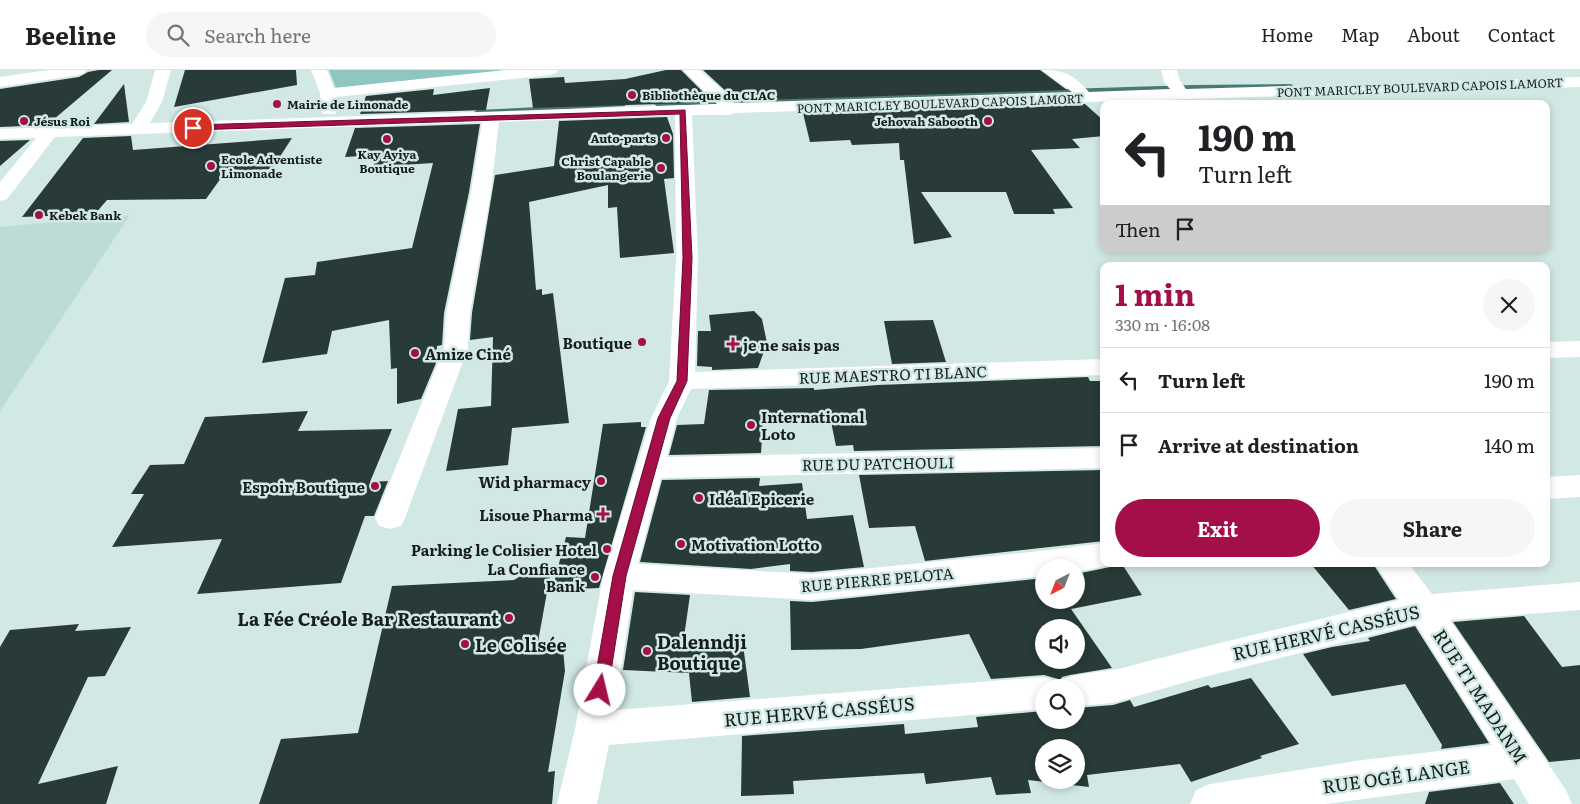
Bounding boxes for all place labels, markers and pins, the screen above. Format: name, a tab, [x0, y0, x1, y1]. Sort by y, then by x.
place label: Bibliothèque du CLAC	[642, 86, 775, 104]
marker: Bibliothèque du CLAC	[626, 89, 638, 101]
place label: Mairie de Limonade	[287, 95, 409, 113]
marker: Mairie de Limonade	[271, 98, 283, 110]
pin	[172, 107, 214, 149]
place label: Jésus Roi	[34, 112, 91, 130]
place label: Jehovah Sabooth	[874, 112, 978, 130]
marker: Jésus Roi	[18, 115, 30, 127]
marker: Jehovah Sabooth	[982, 115, 994, 127]
place label: Auto-parts	[590, 129, 656, 147]
marker: Auto-parts	[660, 132, 672, 144]
marker: Kay Ayiya Boutique	[381, 133, 393, 145]
place label: Kay Ayiya Boutique	[358, 145, 416, 177]
place label: Ecole Adventiste Limonade	[221, 150, 322, 182]
place label: Christ Capable Boulangerie	[561, 152, 651, 184]
marker: Ecole Adventiste Limonade	[205, 160, 217, 172]
marker: Christ Capable Boulangerie	[655, 162, 667, 174]
place label: Kebek Bank	[49, 206, 122, 224]
marker: Kebek Bank	[33, 209, 45, 221]
place label: Boutique	[563, 331, 632, 354]
place label: je ne sais pas	[743, 333, 840, 356]
marker: Boutique	[636, 336, 648, 348]
marker: je ne sais pas	[727, 338, 739, 350]
place label: Amize Ciné	[425, 342, 511, 365]
marker: Amize Ciné	[409, 347, 421, 359]
place label: International Loto	[761, 405, 865, 445]
marker: International Loto	[745, 419, 757, 431]
place label: Wid pharmacy	[479, 470, 592, 493]
place label: Espoir Boutique	[242, 475, 365, 498]
marker: Wid pharmacy	[595, 475, 607, 487]
marker: Espoir Boutique	[369, 480, 381, 492]
place label: Idéal Epicerie	[709, 487, 815, 510]
marker: Idéal Epicerie	[693, 492, 705, 504]
place label: Lisoue Pharma	[479, 503, 593, 526]
marker: Lisoue Pharma	[597, 508, 609, 520]
place label: Motivation Lotto	[691, 533, 820, 556]
place label: Parking le Colisier Hotel	[411, 538, 598, 561]
marker: Motivation Lotto	[675, 538, 687, 550]
marker: Parking le Colisier Hotel	[601, 543, 613, 555]
place label: La Confiance Bank	[487, 557, 586, 597]
marker: La Confiance Bank	[589, 571, 601, 583]
place label: La Fée Créole Bar Restaurant	[237, 605, 499, 632]
marker: La Fée Créole Bar Restaurant	[503, 612, 515, 624]
place label: Dalenndji Boutique	[657, 628, 747, 676]
place label: Le Colisée	[475, 631, 567, 658]
marker: Le Colisée	[459, 638, 471, 650]
marker: Dalenndji Boutique	[641, 645, 653, 657]

